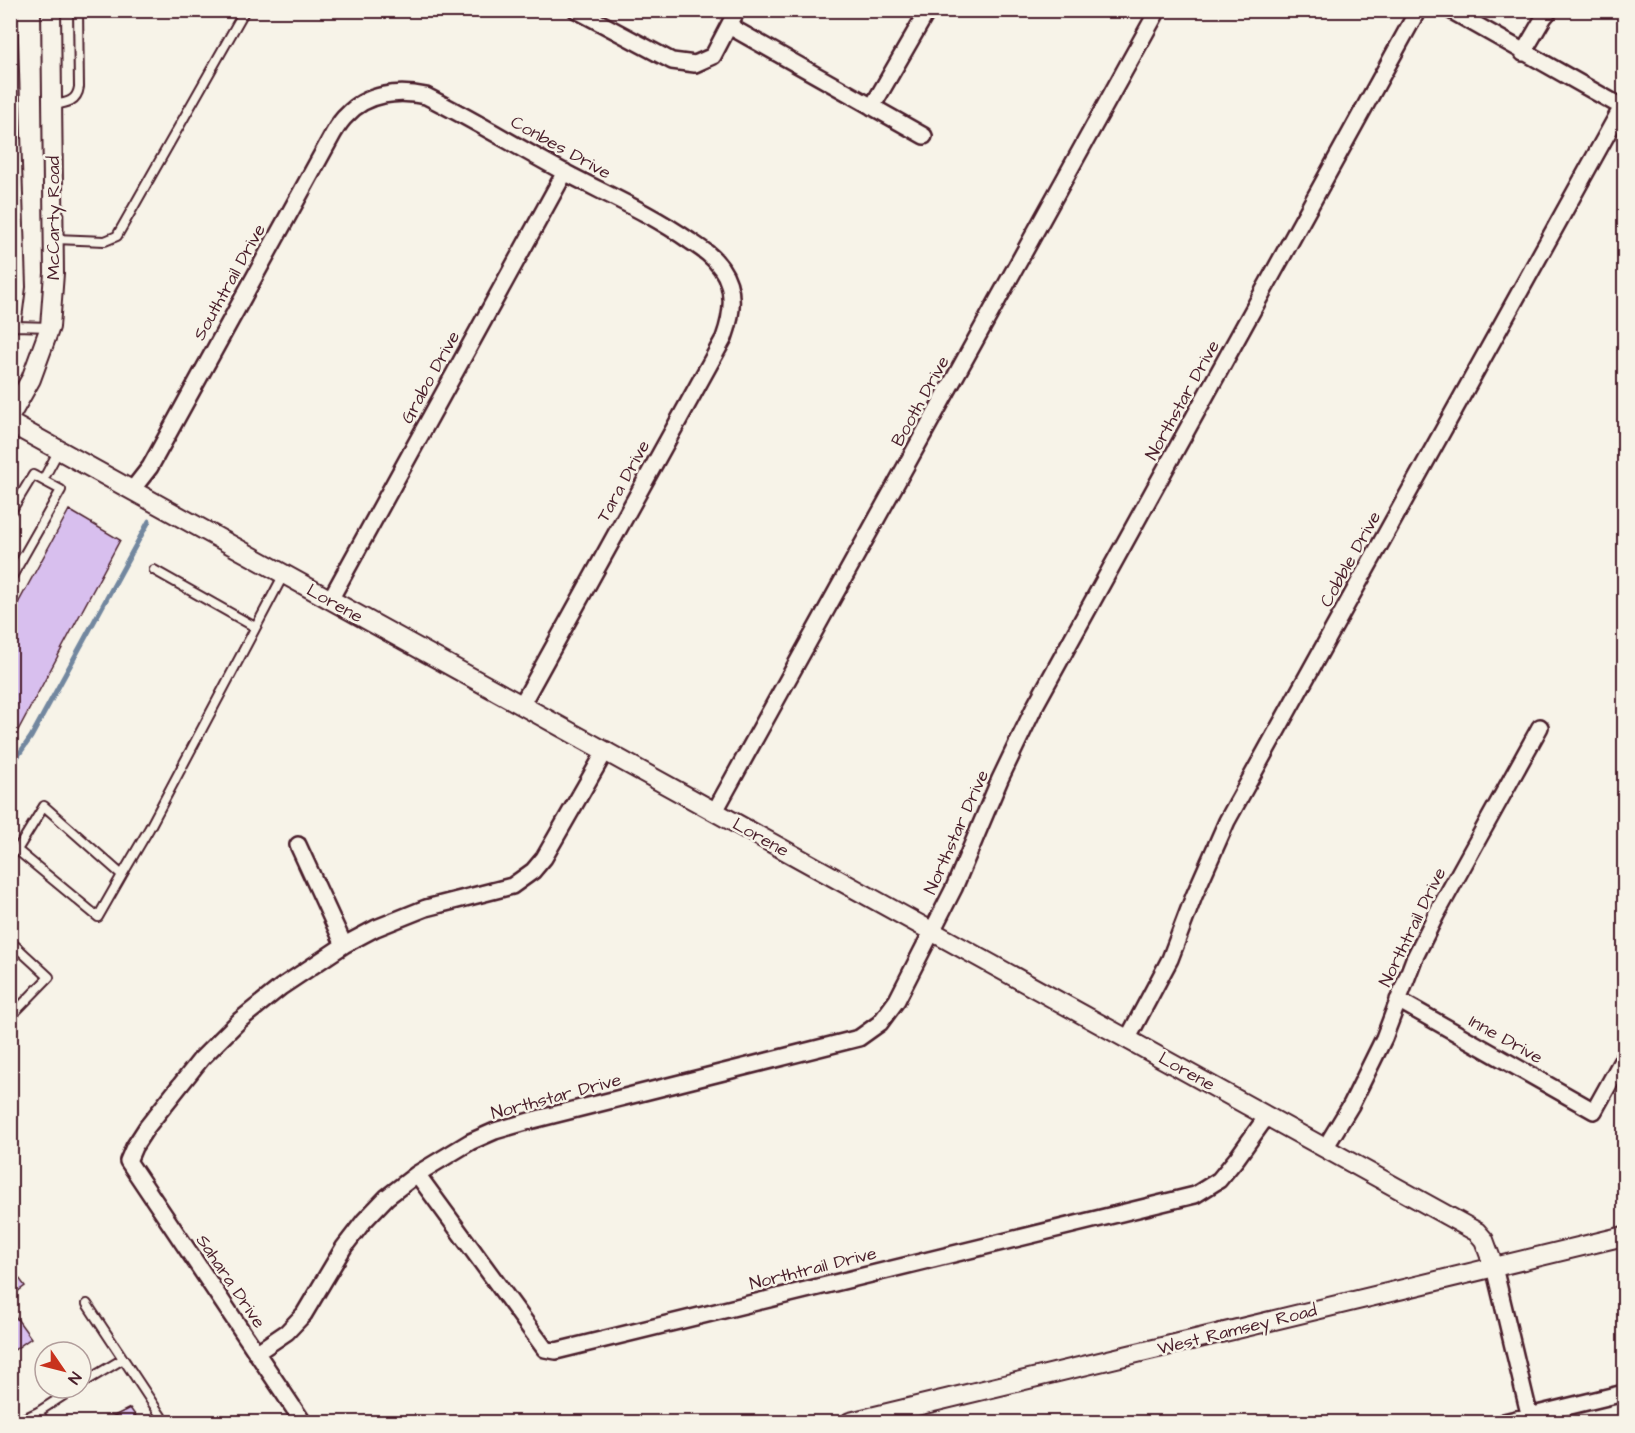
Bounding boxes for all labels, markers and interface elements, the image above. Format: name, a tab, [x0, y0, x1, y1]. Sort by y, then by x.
street label: Conbes Drive	[506, 110, 616, 185]
street label: McCarty Road	[41, 156, 67, 280]
street label: Southtrail Drive	[187, 219, 272, 345]
street label: Grabo Drive	[395, 326, 466, 428]
street label: Northstar Drive	[1139, 336, 1226, 465]
street label: Booth Drive	[885, 351, 956, 451]
street label: Tara Drive	[591, 436, 656, 527]
street label: Cobble Drive	[1314, 506, 1387, 612]
street label: Lorene	[302, 578, 368, 629]
street label: Northstar Drive	[918, 766, 995, 898]
street label: Lorene	[728, 812, 794, 863]
street label: Northtrail Drive	[1373, 863, 1452, 991]
street label: Inne Drive	[1464, 1009, 1547, 1070]
street label: Lorene	[1154, 1046, 1220, 1097]
street label: Northstar Drive	[488, 1067, 624, 1126]
street label: Sahara Drive	[190, 1229, 271, 1333]
street label: Northtrail Drive	[747, 1241, 879, 1296]
street label: West Ramsey Road	[1155, 1298, 1320, 1362]
north arrow	[33, 1340, 93, 1400]
text: N	[63, 1368, 86, 1388]

